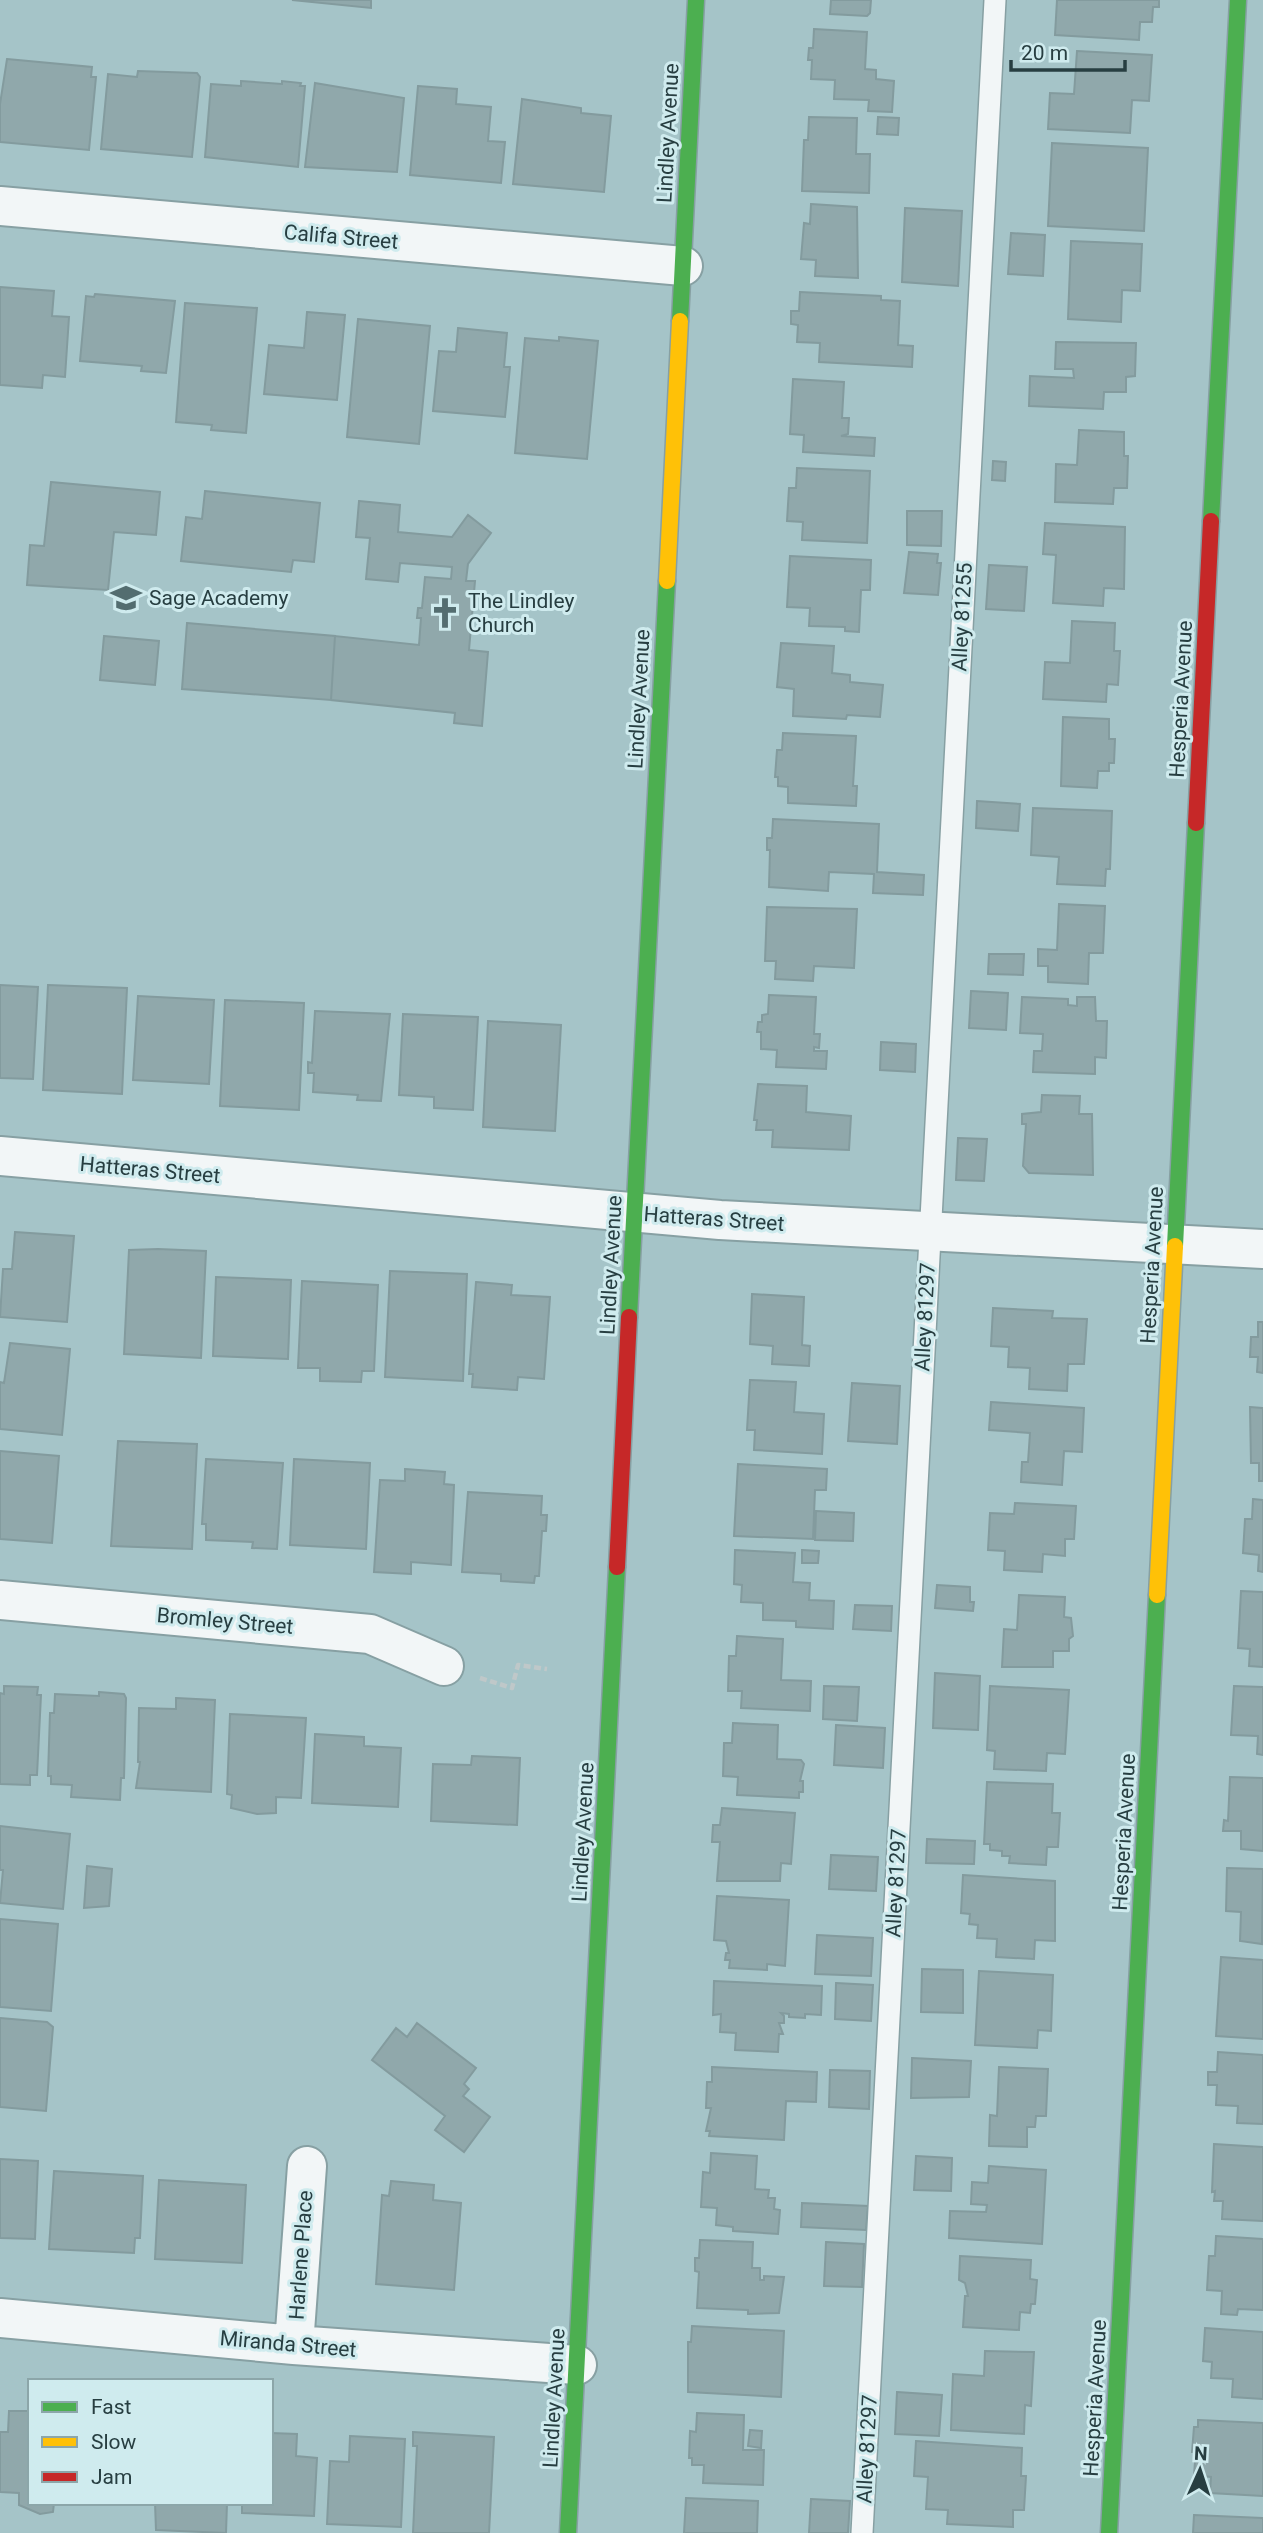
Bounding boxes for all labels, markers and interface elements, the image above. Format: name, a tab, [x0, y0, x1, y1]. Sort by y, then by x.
scale bar	[1011, 28, 1125, 72]
text: 20 m	[1021, 41, 1068, 65]
street label: Lindley Avenue	[652, 63, 684, 203]
street label: Califa Street	[283, 220, 399, 254]
street label: Alley 81255	[947, 562, 977, 672]
school or university icon: Sage Academy	[109, 581, 143, 615]
place label: Sage Academy	[149, 586, 289, 610]
place label: The Lindley Church	[468, 589, 574, 637]
church icon: The Lindley Church	[428, 596, 462, 630]
street label: Hesperia Avenue	[1165, 620, 1197, 778]
street label: Lindley Avenue	[623, 629, 655, 769]
street label: Hatteras Street	[79, 1152, 221, 1188]
street label: Hesperia Avenue	[1136, 1186, 1168, 1344]
street label: Lindley Avenue	[595, 1195, 627, 1335]
street label: Hatteras Street	[643, 1202, 785, 1236]
street label: Alley 81297	[910, 1262, 940, 1372]
street label: Bromley Street	[156, 1603, 294, 1639]
street label: Hesperia Avenue	[1108, 1753, 1140, 1911]
street label: Lindley Avenue	[567, 1762, 599, 1902]
street label: Alley 81297	[881, 1828, 911, 1938]
street label: Harlene Place	[285, 2190, 317, 2320]
street label: Hesperia Avenue	[1079, 2319, 1111, 2477]
street label: Miranda Street	[219, 2326, 357, 2362]
street label: Lindley Avenue	[538, 2328, 570, 2468]
legend	[28, 2379, 273, 2505]
street label: Alley 81297	[852, 2394, 882, 2504]
text: Fast	[91, 2395, 132, 2419]
text: Slow	[91, 2430, 137, 2454]
north arrow	[1165, 2435, 1235, 2505]
text: N	[1194, 2442, 1208, 2465]
text: Jam	[91, 2465, 132, 2489]

